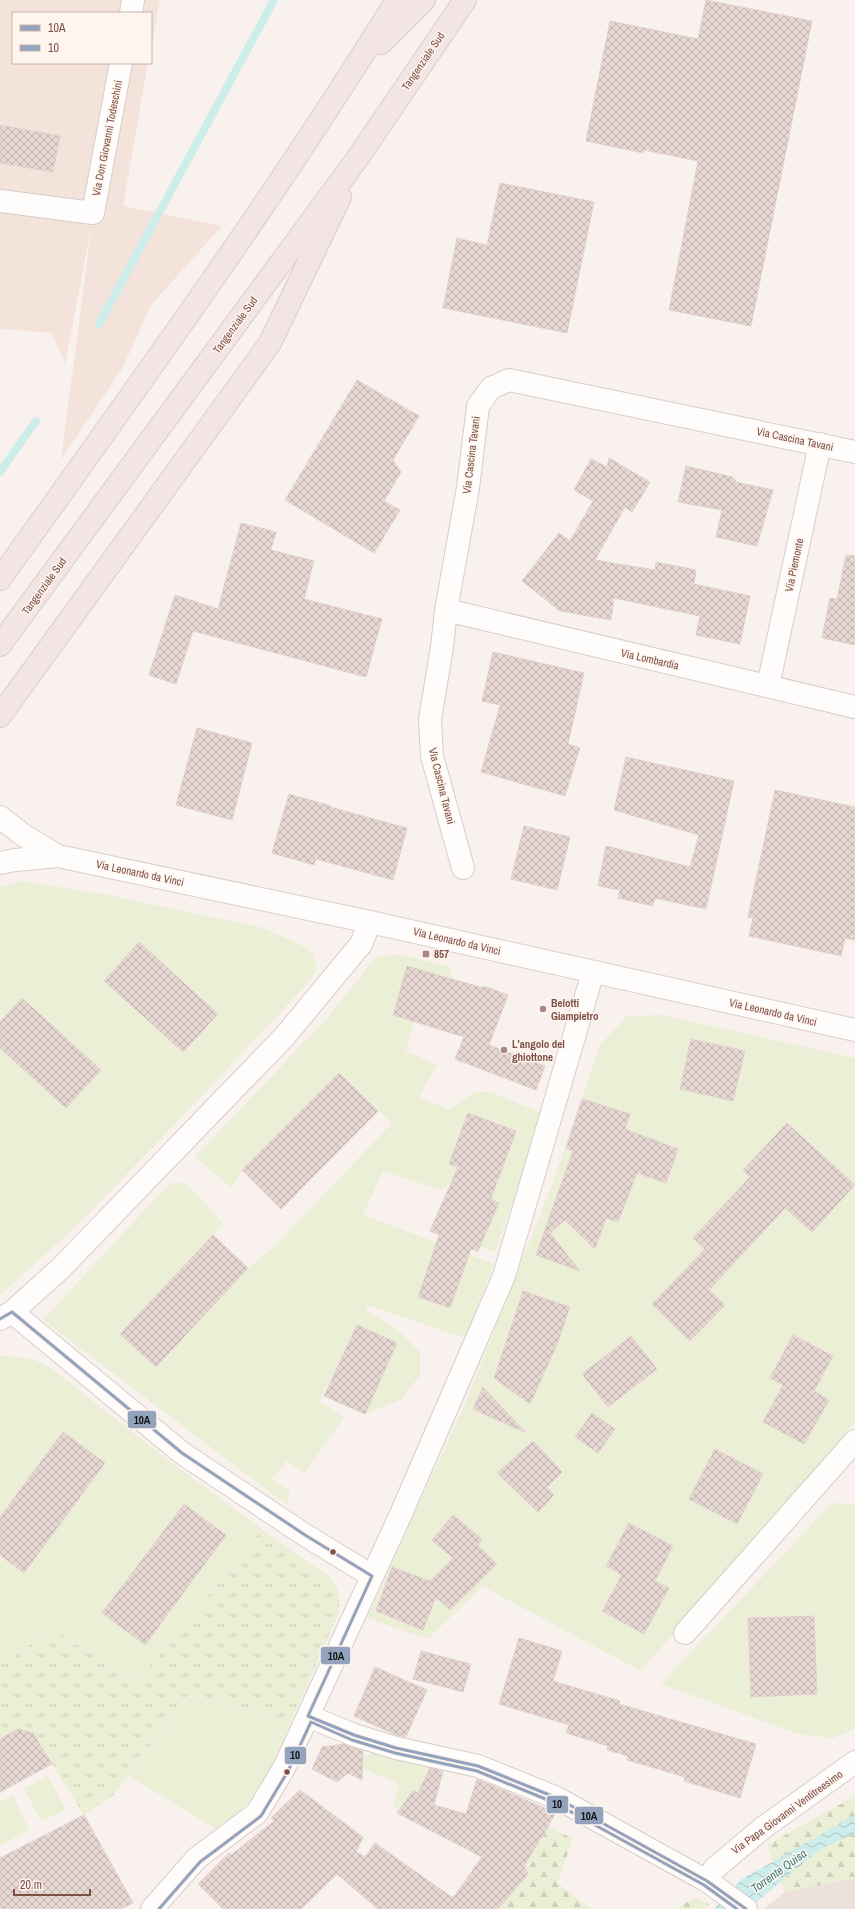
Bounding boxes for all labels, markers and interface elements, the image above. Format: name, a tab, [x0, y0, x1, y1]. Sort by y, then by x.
legend	[12, 12, 152, 64]
text: 10A	[48, 20, 66, 36]
street label: Tangenziale Sud	[398, 29, 448, 93]
text: 10	[48, 40, 59, 56]
street label: Via Don Giovanni Todeschini	[89, 79, 125, 197]
street label: Tangenziale Sud	[210, 294, 260, 356]
street label: Via Cascina Tavani	[459, 415, 483, 495]
street label: Via Cascina Tavani	[755, 424, 835, 454]
street label: Via Piemonte	[781, 537, 807, 593]
street label: Tangenziale Sud	[19, 555, 69, 617]
street label: Via Lombardia	[620, 646, 680, 672]
street label: Via Cascina Tavani	[426, 746, 458, 826]
street label: Via Leonardo da Vinci	[95, 857, 185, 889]
street label: Via Leonardo da Vinci	[412, 924, 502, 958]
place label: 857	[434, 947, 449, 961]
marker: 857	[421, 949, 431, 959]
street label: Via Leonardo da Vinci	[728, 995, 818, 1029]
place label: Belotti Giampietro	[551, 996, 599, 1023]
marker: Belotti Giampietro	[538, 1004, 548, 1014]
place label: L'angolo del ghiottone	[512, 1037, 565, 1064]
marker: L'angolo del ghiottone	[499, 1045, 509, 1055]
line badge: 10A	[127, 1410, 157, 1429]
text: 10A	[134, 1413, 151, 1427]
unlabelled marker	[328, 1547, 338, 1557]
line badge: 10A	[320, 1646, 351, 1665]
text: 10A	[328, 1649, 345, 1663]
line badge: 10	[284, 1746, 307, 1765]
text: 10	[290, 1748, 300, 1762]
unlabelled marker	[282, 1767, 292, 1777]
street label: Via Papa Giovanni Ventitreesimo	[729, 1767, 845, 1857]
line badge: 10	[546, 1795, 569, 1814]
text: 10	[552, 1797, 562, 1811]
line badge: 10A	[574, 1806, 604, 1825]
text: 10A	[581, 1809, 598, 1823]
water label: Torrente Quisa	[748, 1845, 810, 1897]
scale bar	[14, 1871, 90, 1897]
text: 20 m	[20, 1877, 42, 1893]

